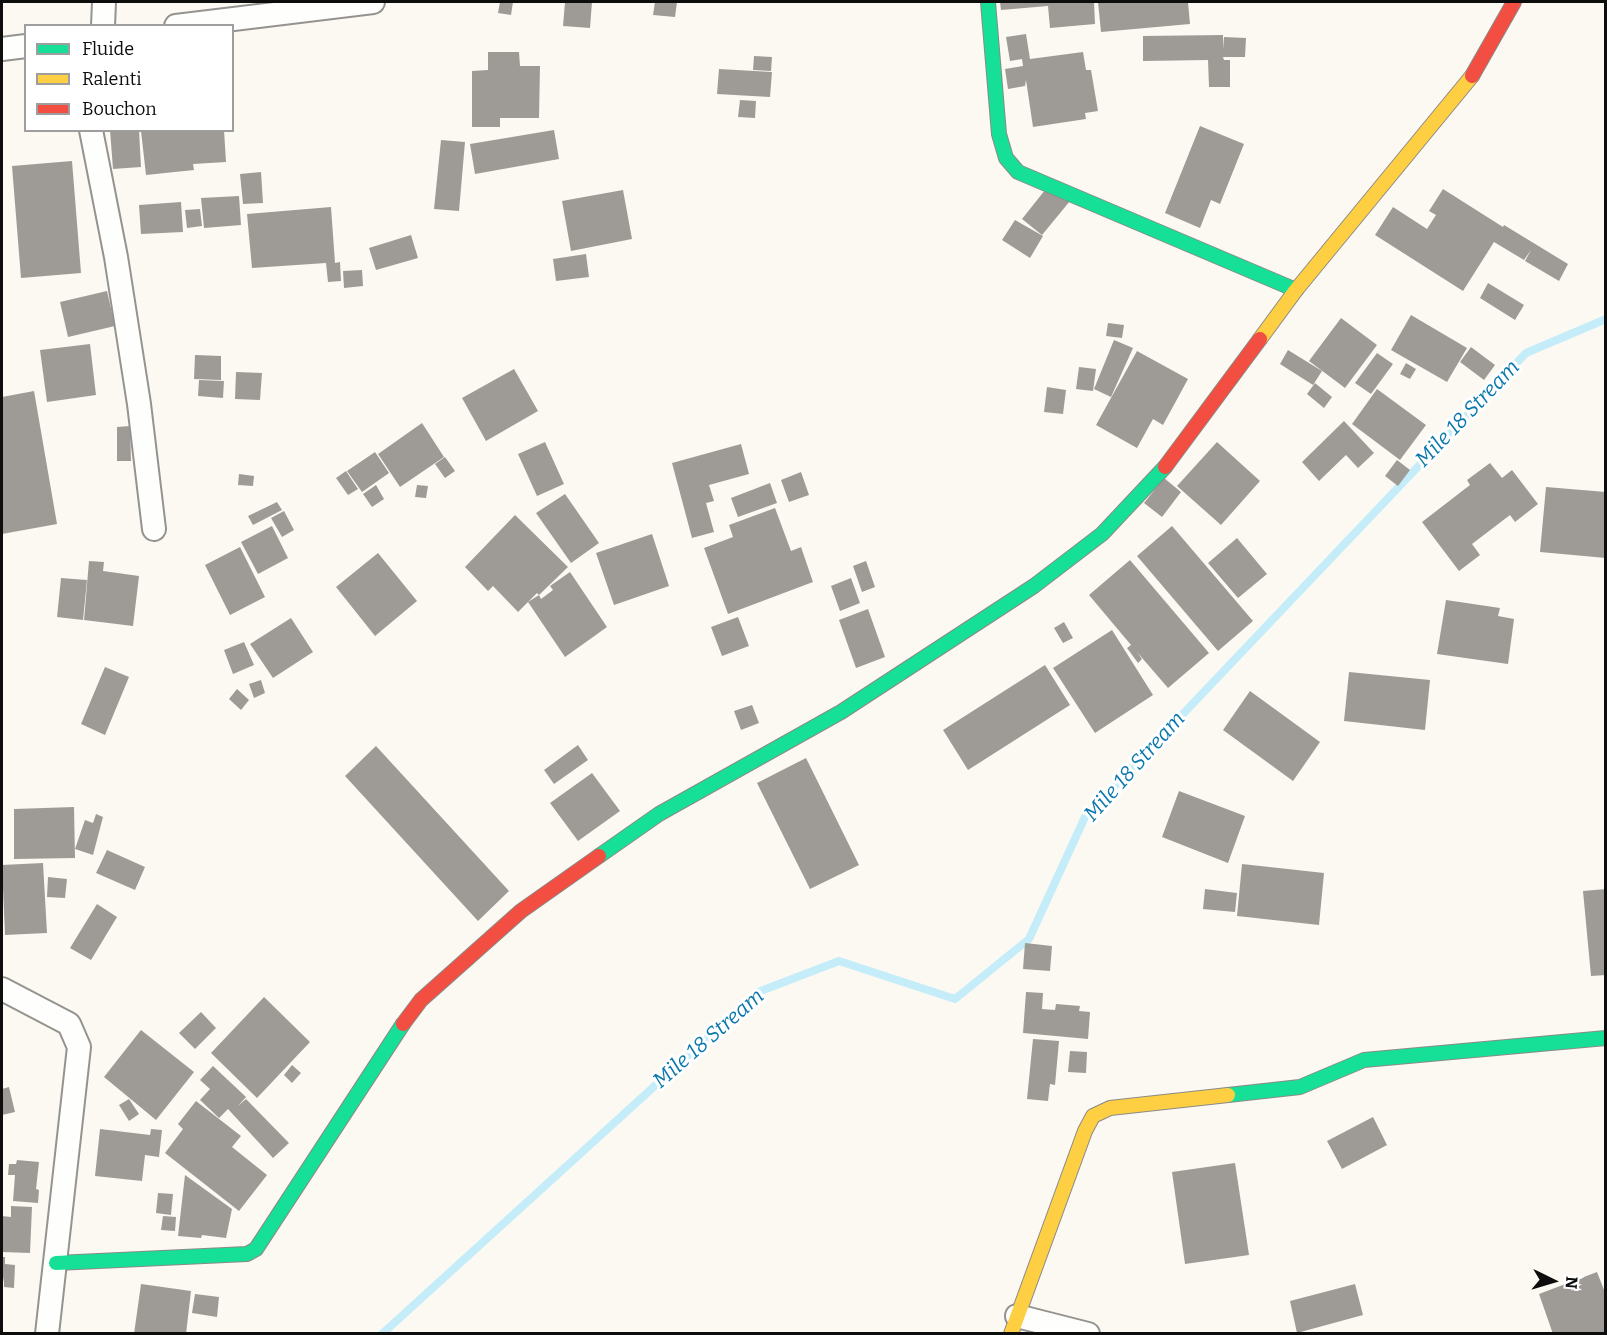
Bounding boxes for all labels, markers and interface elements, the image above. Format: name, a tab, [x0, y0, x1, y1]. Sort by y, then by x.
legend	[24, 24, 234, 132]
text: Fluide	[82, 38, 134, 60]
text: Ralenti	[82, 68, 142, 90]
text: Bouchon	[82, 98, 157, 120]
water label: Mile 18 Stream	[1411, 355, 1525, 473]
water label: Mile 18 Stream	[1079, 707, 1191, 827]
water label: Mile 18 Stream	[648, 984, 770, 1094]
north arrow	[1523, 1251, 1583, 1311]
text: N	[1561, 1276, 1581, 1290]

